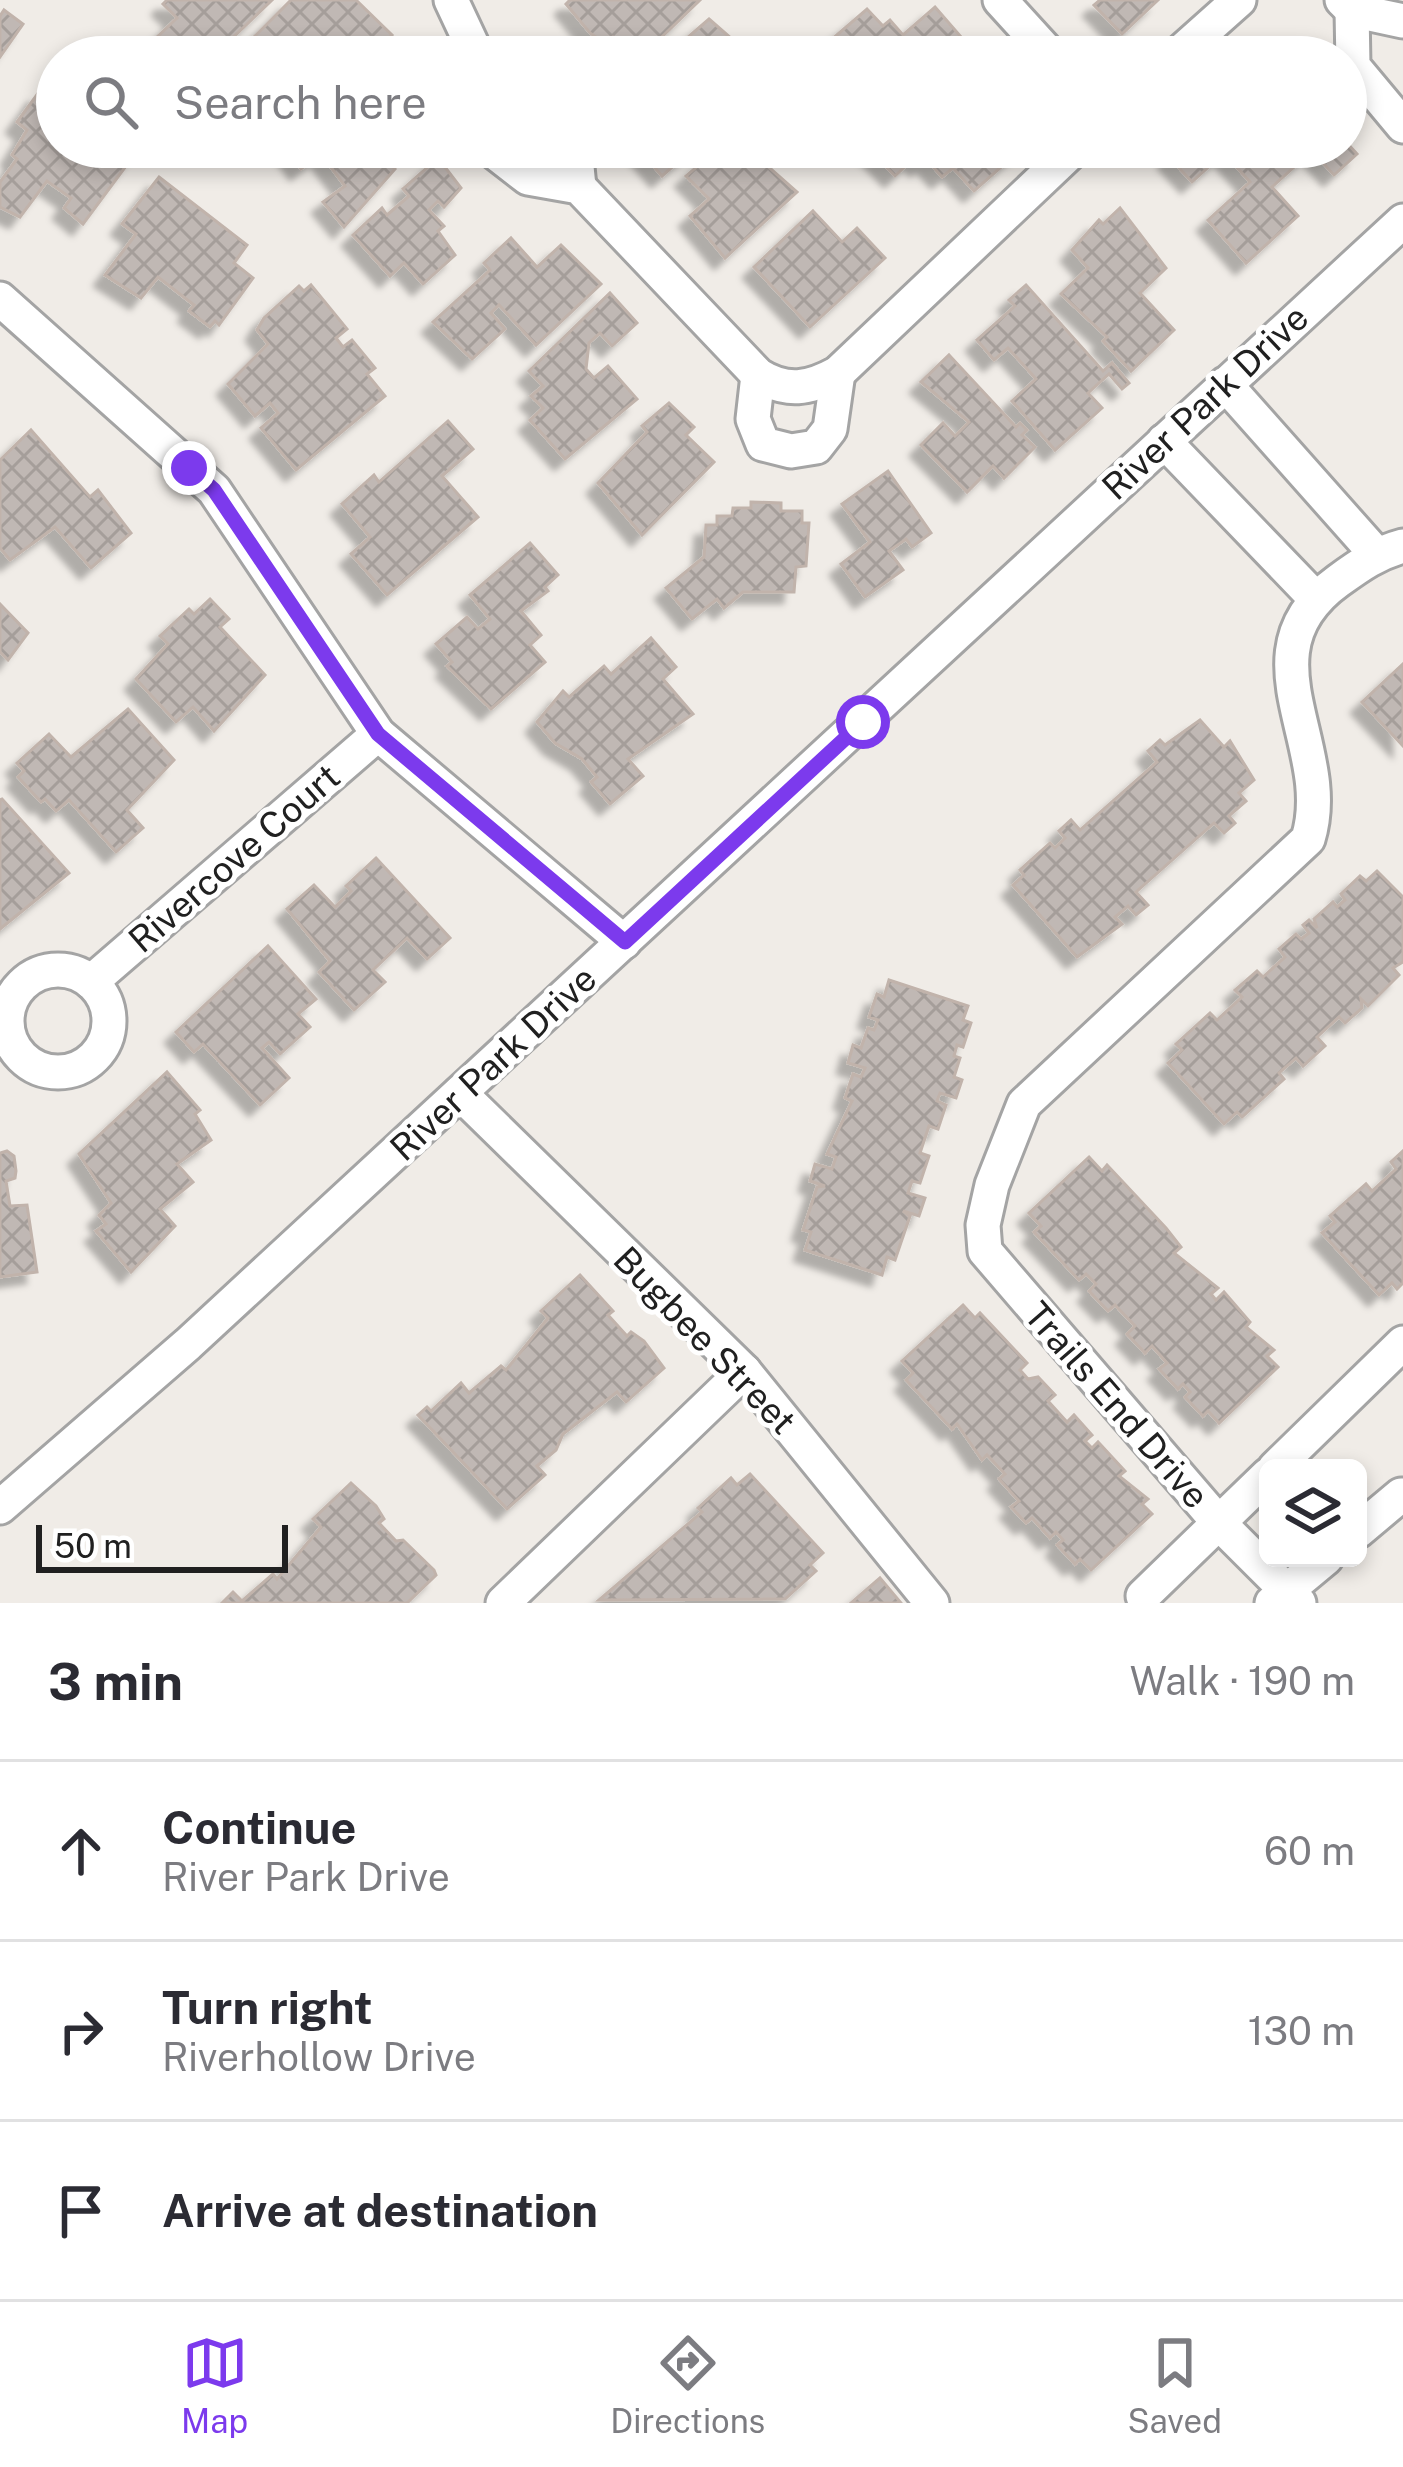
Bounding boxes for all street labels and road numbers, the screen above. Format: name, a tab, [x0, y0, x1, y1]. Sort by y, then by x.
street label: River Park Drive	[1094, 296, 1316, 508]
street label: Rivercove Court	[120, 755, 348, 961]
street label: River Park Drive	[382, 957, 604, 1169]
street label: Bugbee Street	[605, 1238, 805, 1442]
street label: Trails End Drive	[1016, 1294, 1218, 1516]

